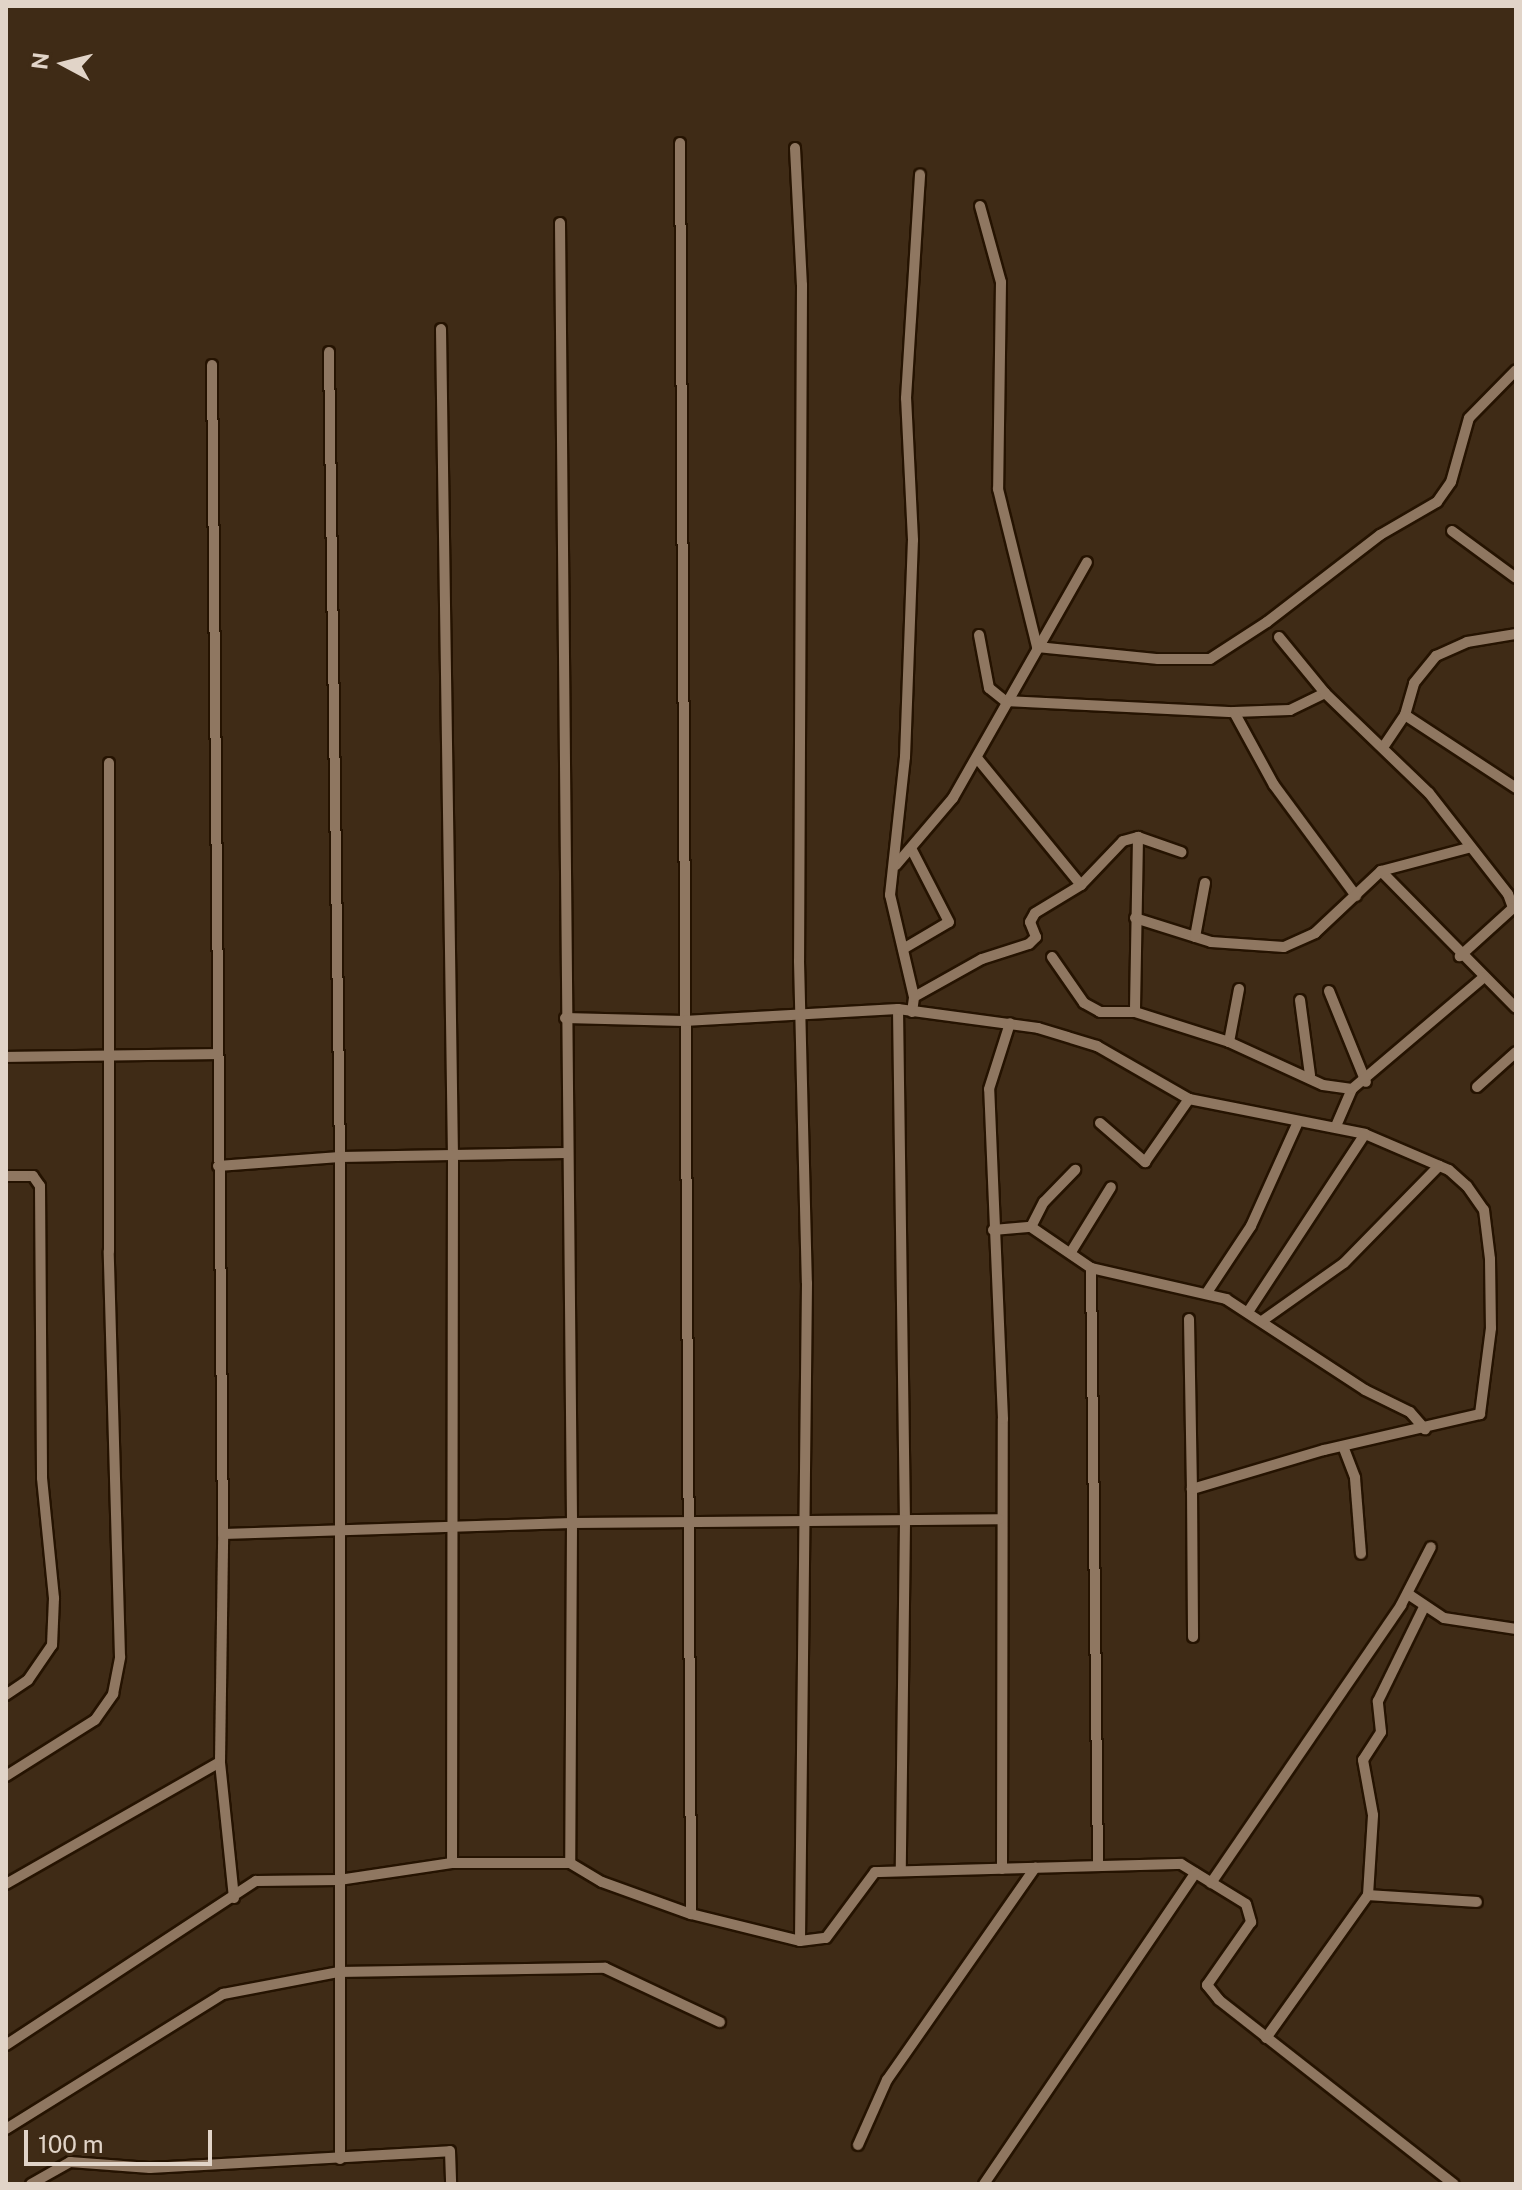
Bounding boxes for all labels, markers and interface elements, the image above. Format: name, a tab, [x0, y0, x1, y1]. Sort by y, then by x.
north arrow	[24, 24, 104, 104]
text: N	[26, 51, 54, 71]
scale bar	[28, 2114, 216, 2164]
text: 100 m	[38, 2130, 104, 2158]

